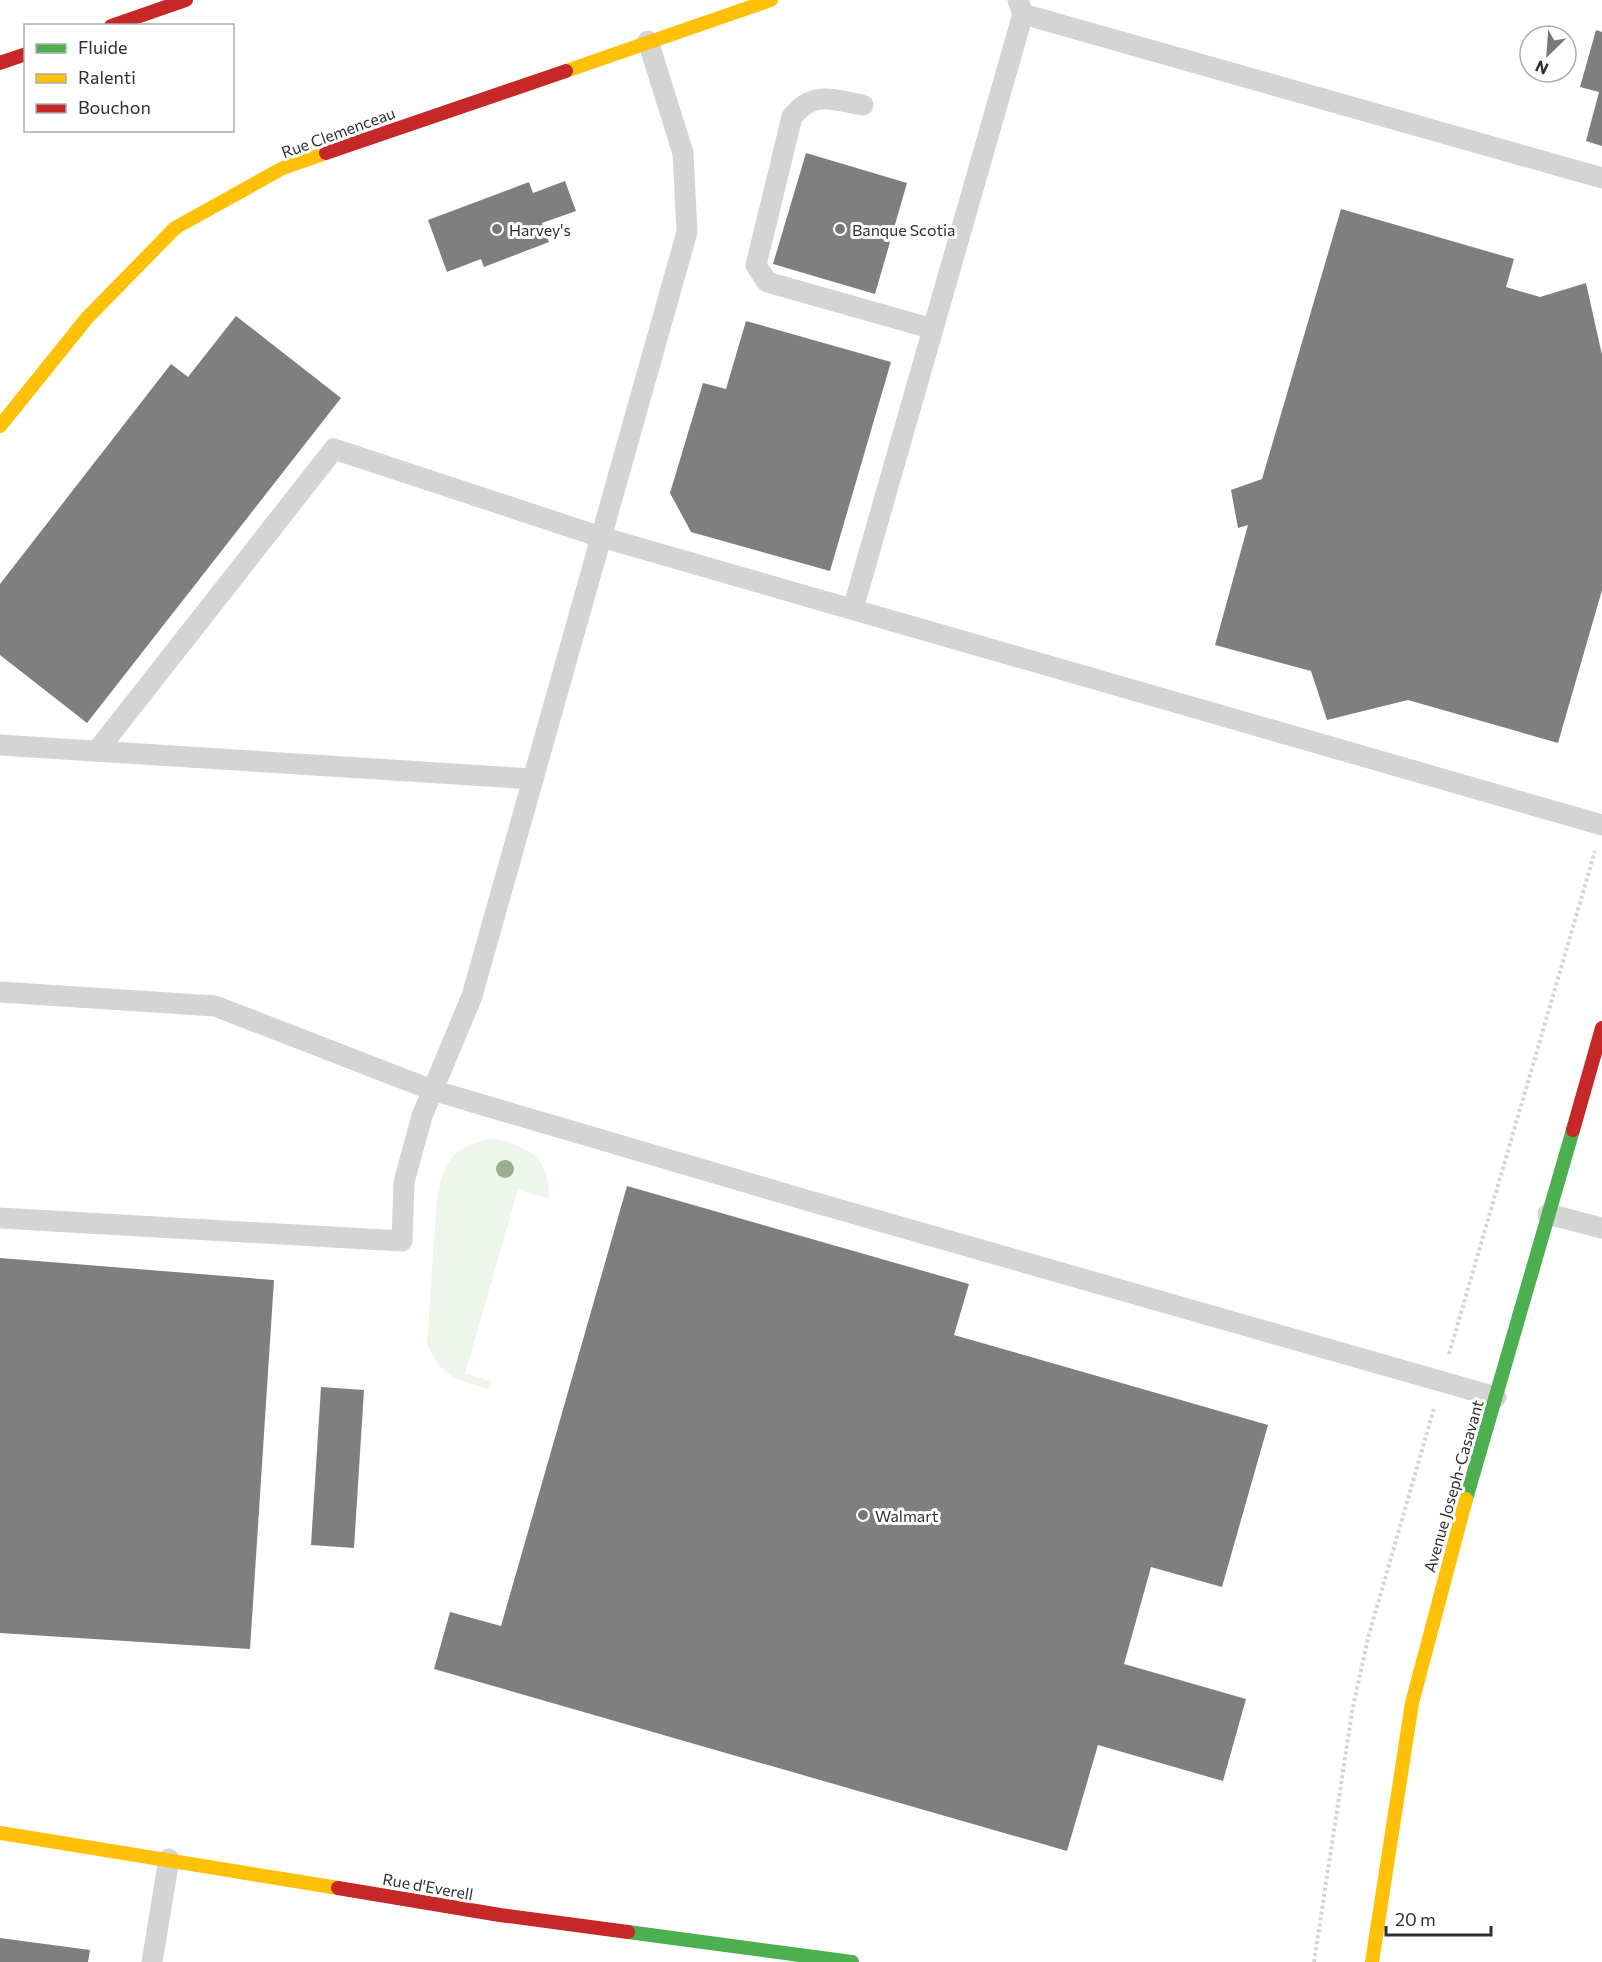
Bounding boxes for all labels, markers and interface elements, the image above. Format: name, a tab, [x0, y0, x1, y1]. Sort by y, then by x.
legend	[24, 24, 234, 132]
north arrow	[1518, 24, 1578, 84]
text: Fluide	[78, 36, 127, 58]
text: N	[1532, 57, 1551, 79]
text: Ralenti	[78, 66, 136, 88]
text: Bouchon	[78, 96, 151, 118]
street label: Rue Clemenceau	[278, 103, 398, 161]
place label: Harvey's	[509, 220, 571, 239]
place label: Banque Scotia	[852, 220, 955, 239]
marker: Harvey's	[490, 222, 504, 236]
marker: Banque Scotia	[833, 222, 847, 236]
street label: Avenue Joseph-Casavant	[1419, 1397, 1487, 1574]
place label: Walmart	[875, 1506, 939, 1525]
marker: Walmart	[856, 1508, 870, 1522]
street label: Rue d'Everell	[381, 1869, 475, 1903]
scale bar	[1386, 1899, 1491, 1937]
text: 20 m	[1395, 1908, 1436, 1930]

